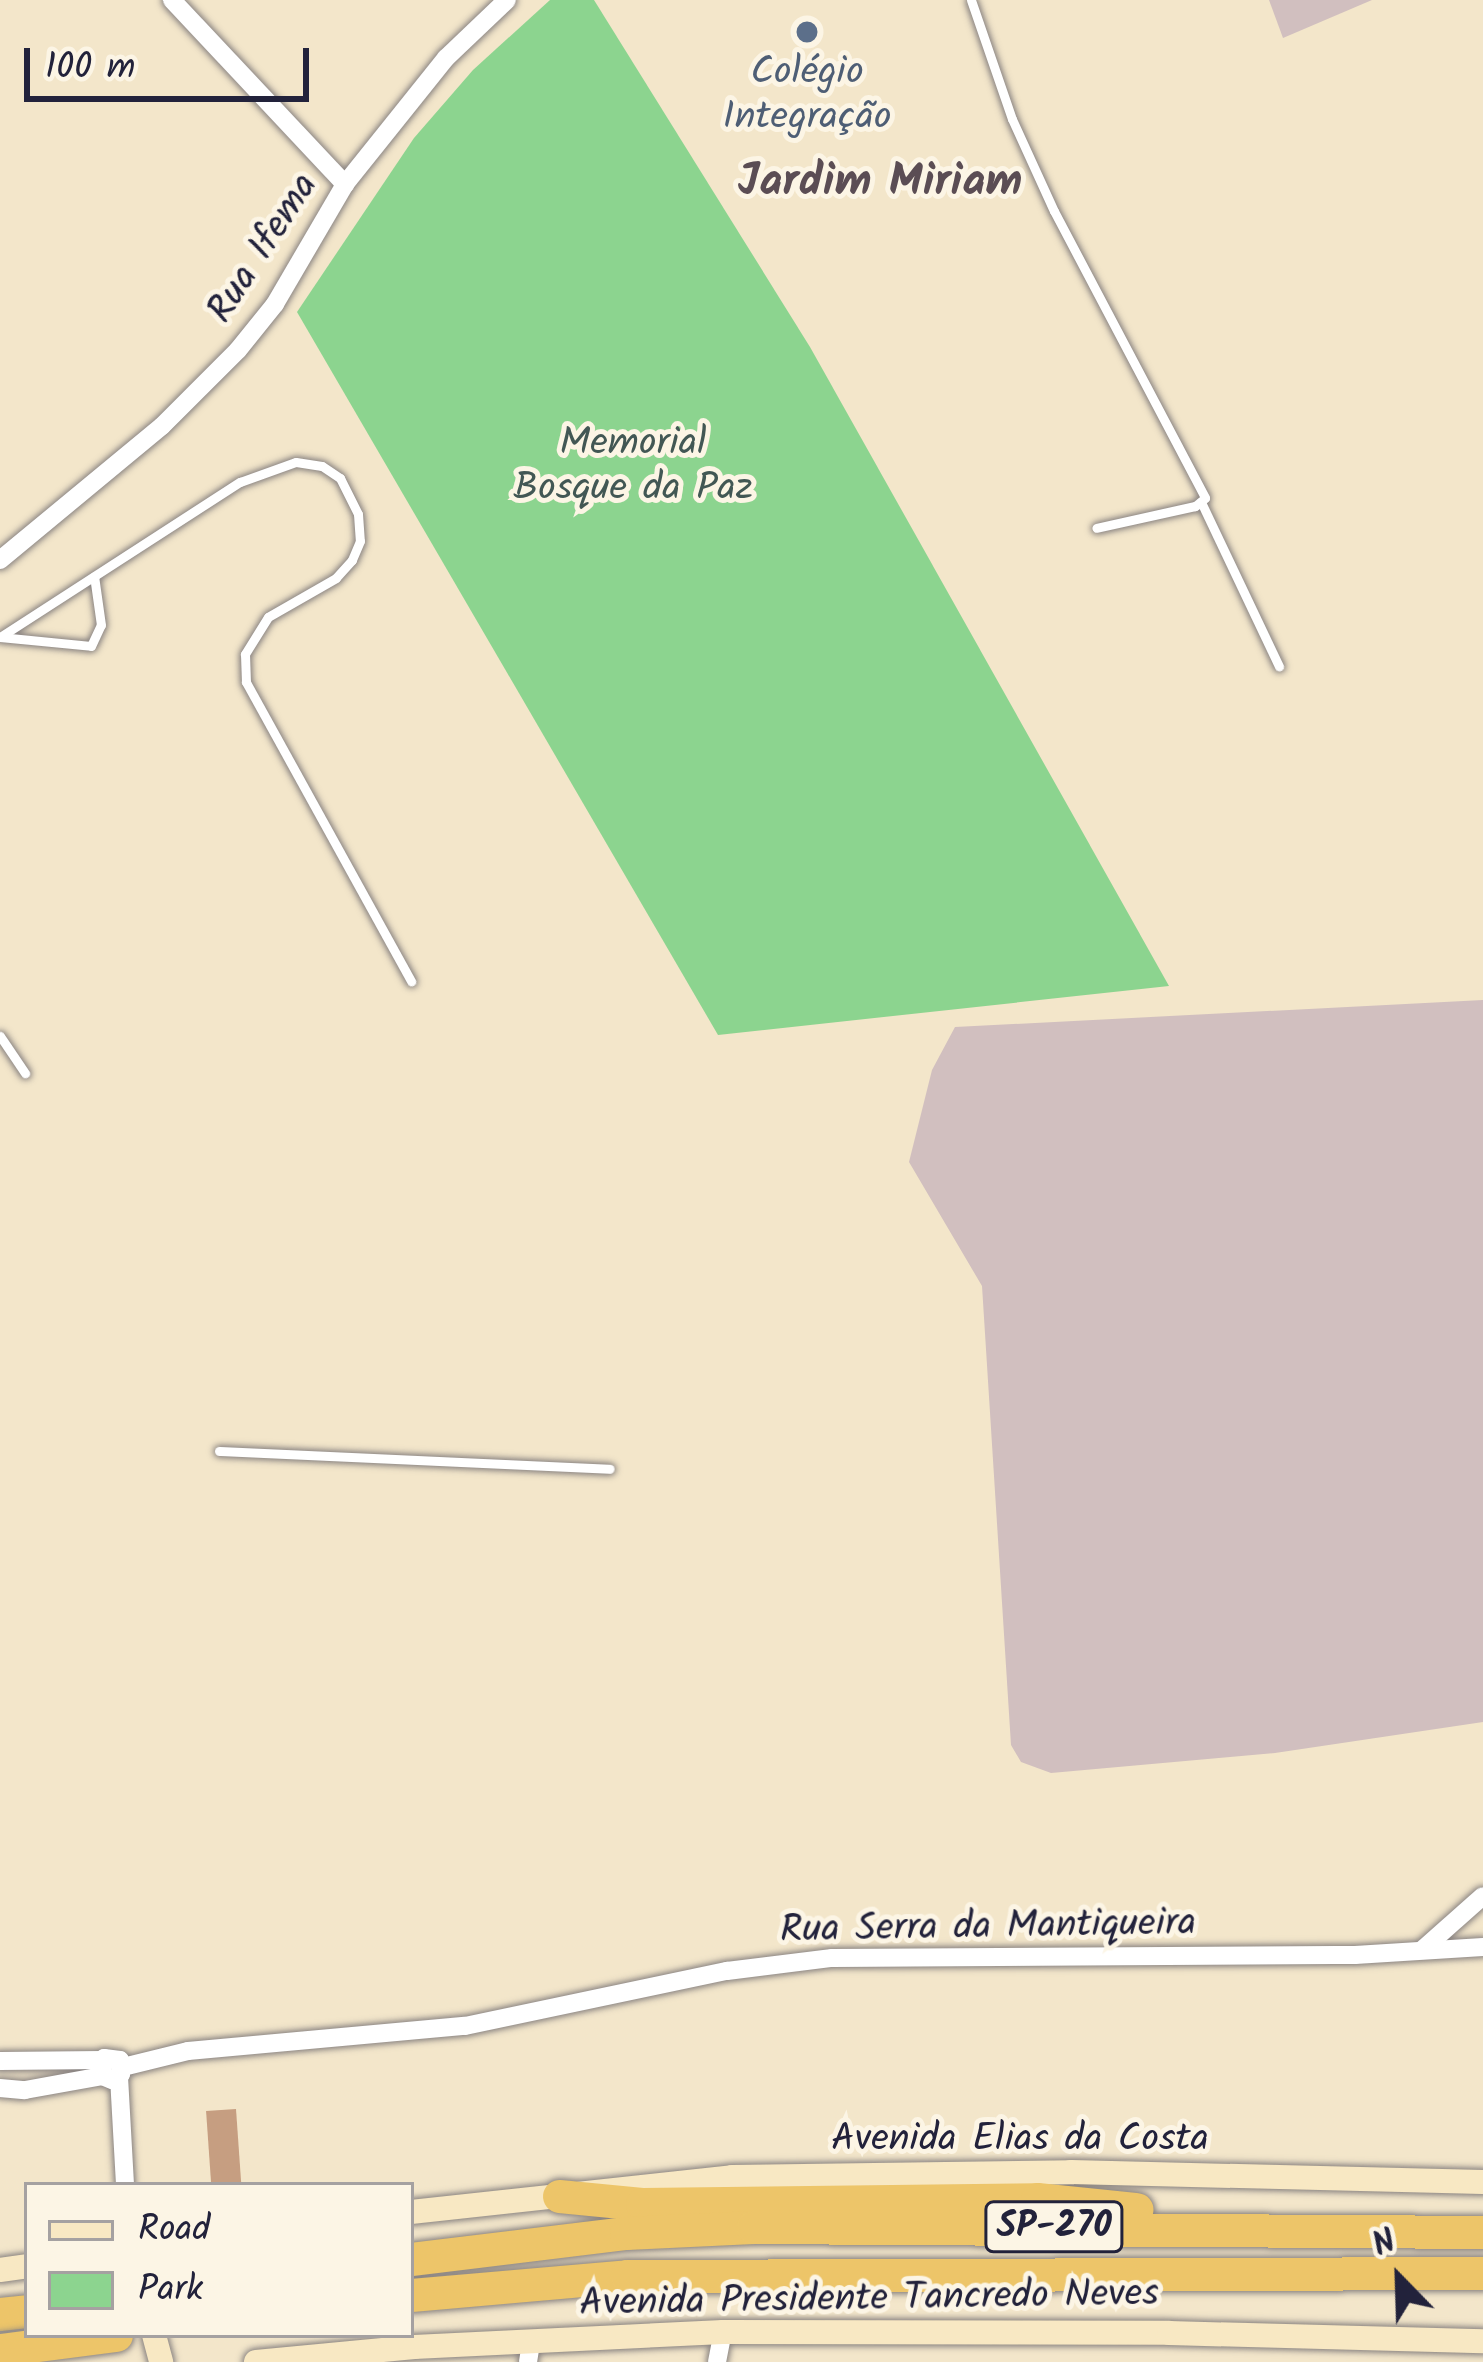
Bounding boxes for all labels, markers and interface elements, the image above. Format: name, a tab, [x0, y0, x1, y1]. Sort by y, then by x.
marker: Colégio Integração	[794, 19, 820, 45]
scale bar	[30, 24, 315, 98]
text: 100 m	[45, 40, 135, 97]
place label: Colégio Integração	[723, 51, 891, 142]
district label: Jardim Miriam	[738, 157, 1022, 211]
street label: Rua Ifema	[198, 165, 330, 333]
park label: Memorial Bosque da Paz	[513, 422, 753, 513]
street label: Rua Serra da Mantiqueira	[779, 1901, 1197, 1955]
street label: Avenida Elias da Costa	[831, 2117, 1209, 2163]
legend	[24, 2182, 414, 2338]
road number: SP-270	[982, 2197, 1126, 2257]
text: Road	[138, 2202, 210, 2259]
text: N	[1365, 2216, 1405, 2273]
north arrow	[1339, 2218, 1459, 2338]
text: Park	[138, 2262, 203, 2319]
street label: Avenida Presidente Tancredo Neves	[579, 2272, 1159, 2328]

